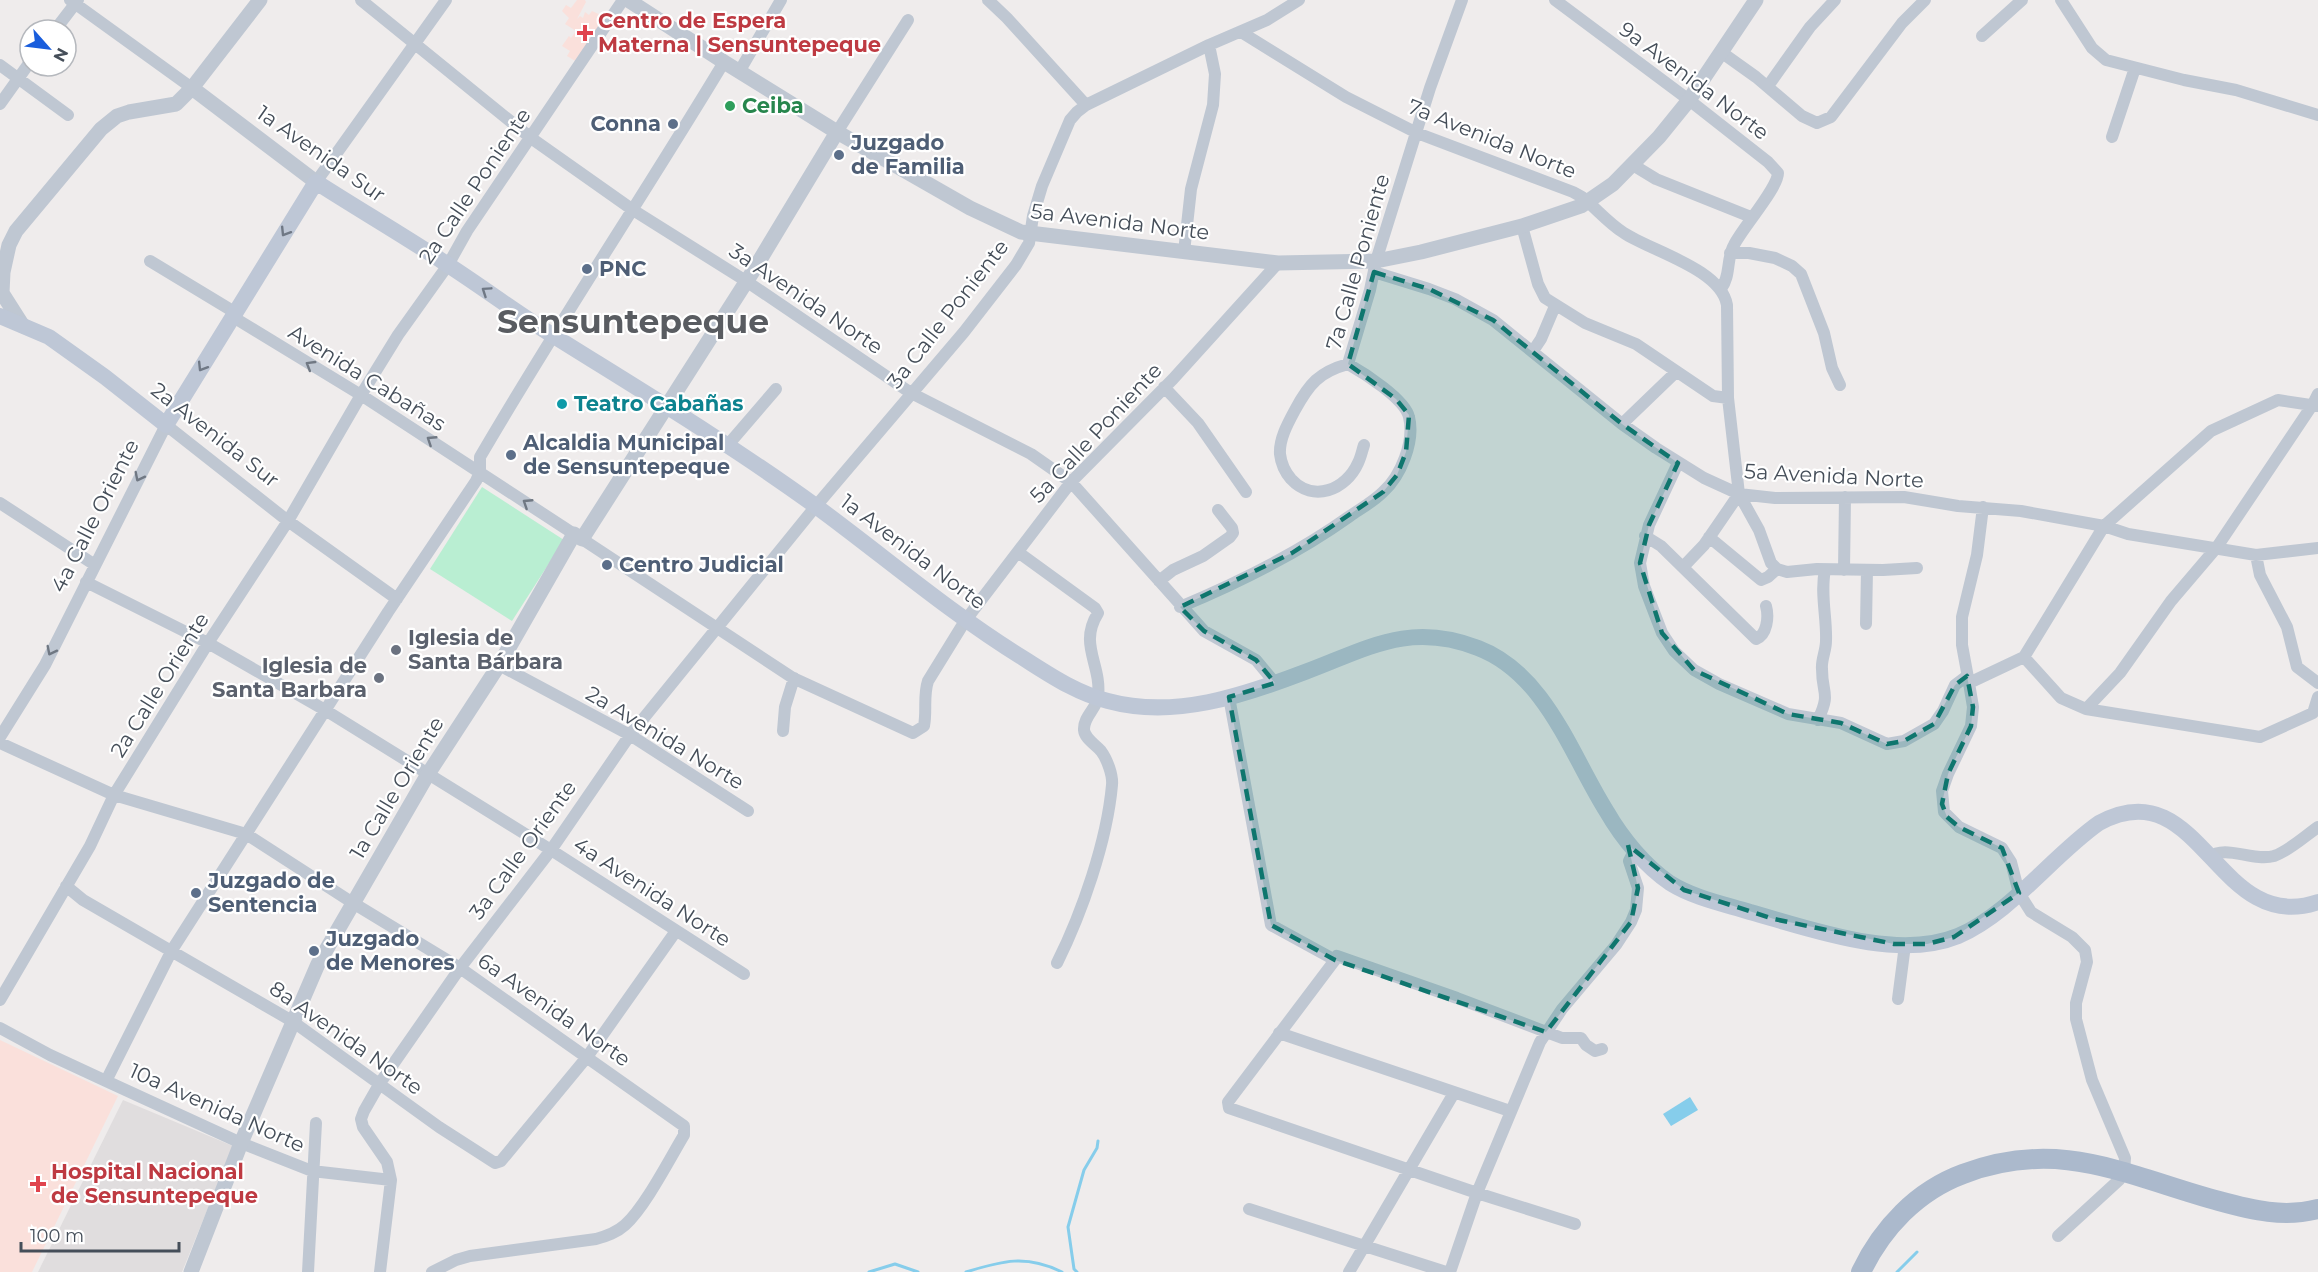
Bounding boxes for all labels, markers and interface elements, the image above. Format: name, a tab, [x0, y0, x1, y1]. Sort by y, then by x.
place label: Centro de Espera Materna | Sensuntepeque	[598, 8, 881, 57]
street label: 9a Avenida Norte	[1615, 16, 1774, 145]
north arrow	[18, 18, 78, 78]
marker: Centro de Espera Materna | Sensuntepeque	[576, 24, 594, 42]
text: N	[49, 45, 72, 65]
place label: Ceiba	[742, 93, 804, 118]
street label: 7a Avenida Norte	[1404, 93, 1580, 184]
marker: Ceiba	[723, 99, 737, 113]
street label: 1a Avenida Sur	[252, 100, 390, 207]
street label: 2a Calle Poniente	[413, 103, 536, 268]
place label: Conna	[590, 111, 661, 136]
marker: Conna	[666, 117, 680, 131]
place label: Juzgado de Familia	[850, 130, 965, 179]
marker: Juzgado de Familia	[832, 148, 846, 162]
street label: 7a Calle Poniente	[1320, 171, 1395, 353]
street label: 5a Avenida Norte	[1029, 198, 1211, 245]
one-way arrow	[281, 226, 293, 236]
street label: 3a Calle Poniente	[882, 234, 1013, 393]
street label: 3a Avenida Norte	[725, 238, 888, 359]
place label: PNC	[599, 256, 646, 281]
marker: PNC	[580, 262, 594, 276]
one-way arrow	[482, 287, 493, 298]
district label: Sensuntepeque	[497, 301, 769, 341]
street label: Avenida Cabañas	[284, 319, 451, 436]
street label: 5a Calle Poniente	[1024, 358, 1167, 508]
one-way arrow	[198, 361, 210, 371]
one-way arrow	[306, 361, 316, 373]
street label: 2a Avenida Sur	[146, 377, 284, 492]
place label: Teatro Cabañas	[574, 391, 743, 416]
marker: Teatro Cabañas	[555, 397, 569, 411]
place label: Alcaldia Municipal de Sensuntepeque	[522, 430, 730, 479]
street label: 4a Calle Oriente	[45, 435, 144, 596]
one-way arrow	[426, 437, 437, 448]
marker: Alcaldia Municipal de Sensuntepeque	[504, 448, 518, 462]
street label: 5a Avenida Norte	[1744, 458, 1924, 493]
one-way arrow	[135, 471, 147, 482]
street label: 1a Avenida Norte	[836, 489, 991, 614]
one-way arrow	[522, 499, 533, 510]
place label: Centro Judicial	[619, 552, 784, 577]
marker: Centro Judicial	[600, 558, 614, 572]
street label: 2a Calle Oriente	[105, 608, 214, 762]
place label: Iglesia de Santa Bárbara	[408, 625, 563, 674]
marker: Iglesia de Santa Bárbara	[389, 643, 403, 657]
one-way arrow	[47, 645, 59, 656]
place label: Iglesia de Santa Barbara	[212, 653, 367, 702]
marker: Iglesia de Santa Barbara	[372, 671, 386, 685]
street label: 2a Avenida Norte	[582, 681, 749, 795]
street label: 1a Calle Oriente	[344, 712, 449, 863]
street label: 3a Calle Oriente	[464, 775, 581, 924]
street label: 4a Avenida Norte	[569, 831, 736, 952]
place label: Juzgado de Sentencia	[207, 868, 335, 917]
marker: Juzgado de Sentencia	[189, 886, 203, 900]
place label: Juzgado de Menores	[325, 926, 455, 975]
marker: Juzgado de Menores	[307, 944, 321, 958]
street label: 6a Avenida Norte	[473, 948, 635, 1072]
street label: 8a Avenida Norte	[265, 975, 428, 1100]
street label: 10a Avenida Norte	[126, 1058, 309, 1157]
place label: Hospital Nacional de Sensuntepeque	[51, 1159, 258, 1208]
marker: Hospital Nacional de Sensuntepeque	[29, 1175, 47, 1193]
scale bar	[21, 1215, 178, 1253]
text: 100 m	[30, 1225, 84, 1247]

